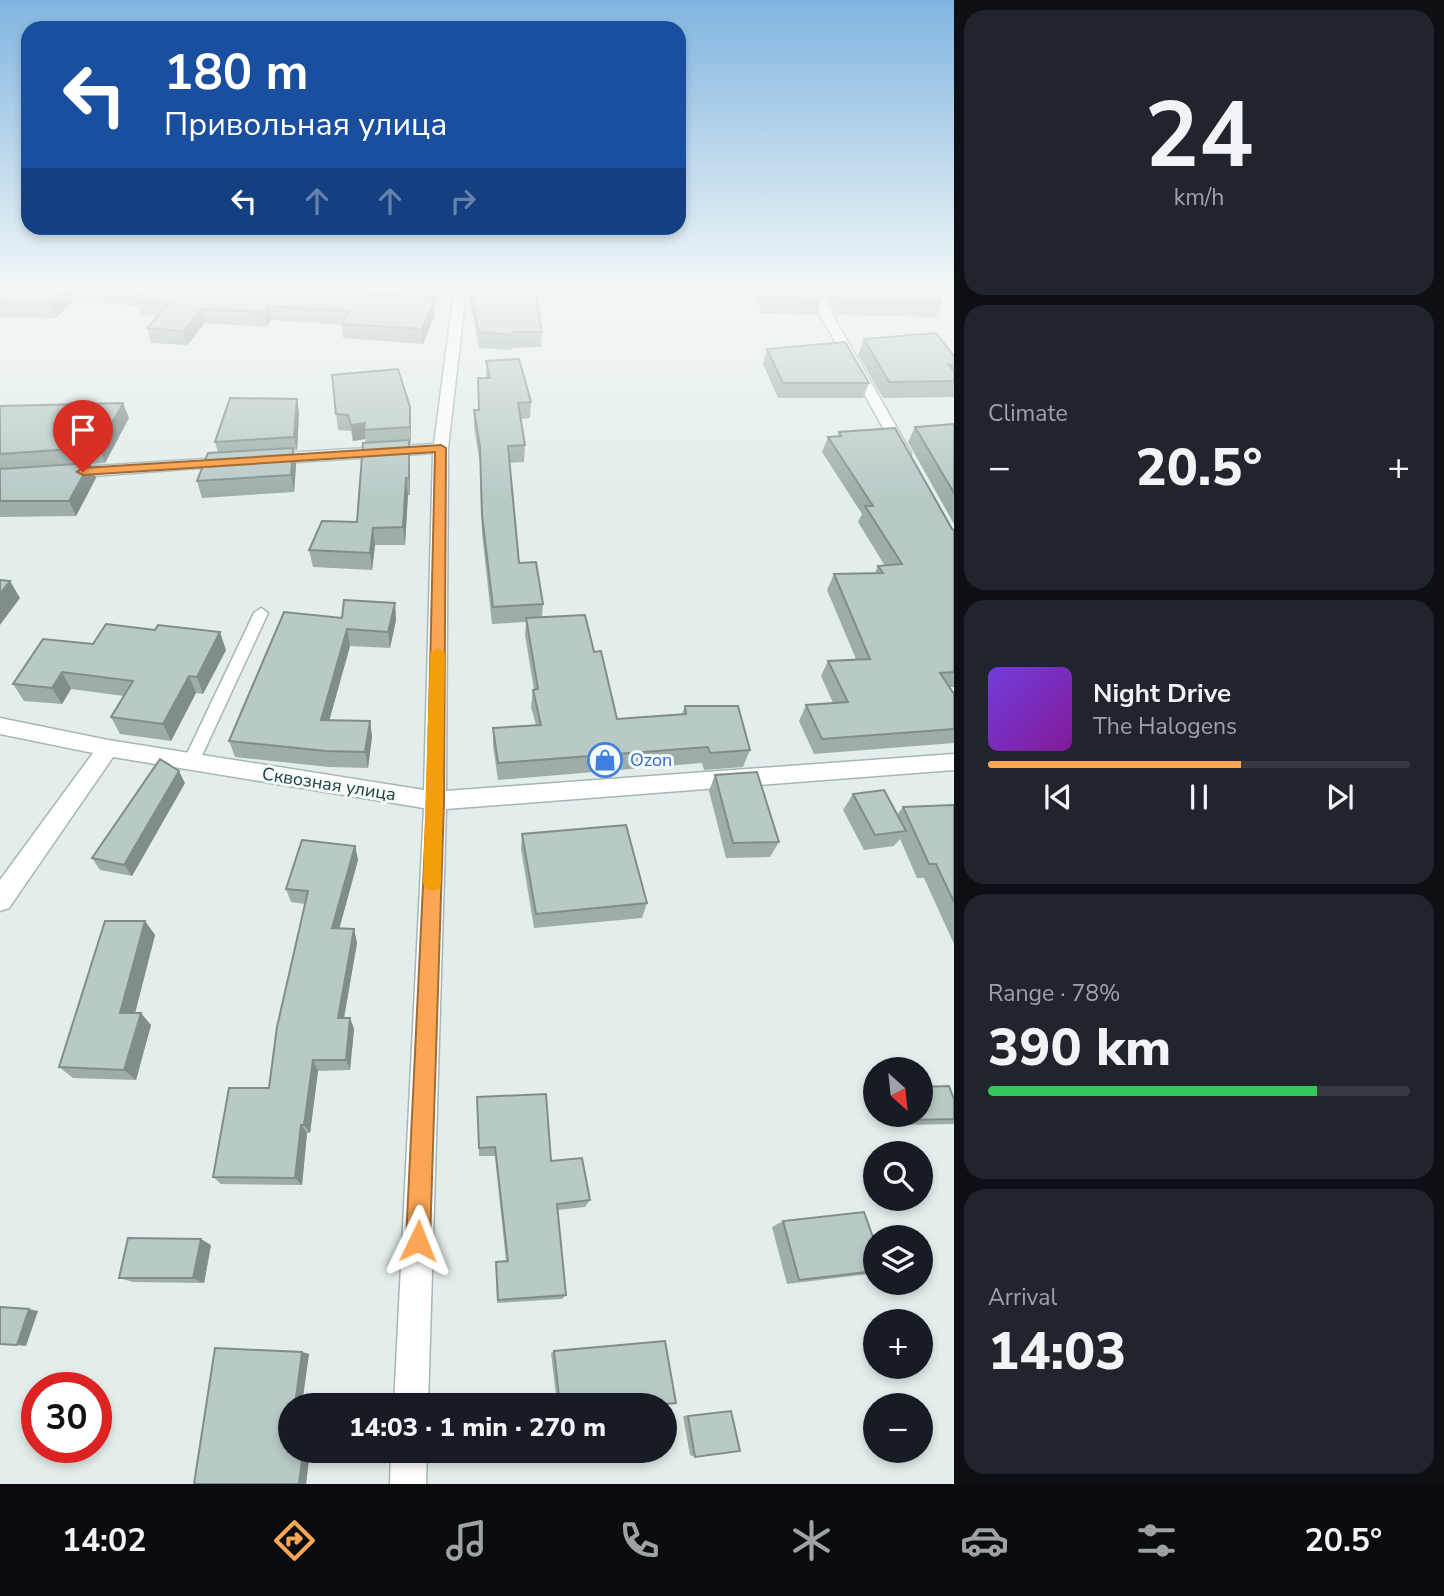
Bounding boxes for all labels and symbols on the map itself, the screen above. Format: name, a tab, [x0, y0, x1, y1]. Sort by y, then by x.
pin	[53, 400, 113, 472]
shop icon: Ozon	[586, 741, 624, 779]
place label: Ozon	[630, 748, 672, 772]
street label: Сквозная улица	[260, 762, 398, 806]
north arrow	[863, 1057, 933, 1127]
position arrow	[381, 1204, 455, 1278]
speed limit sign: 30	[21, 1372, 112, 1463]

